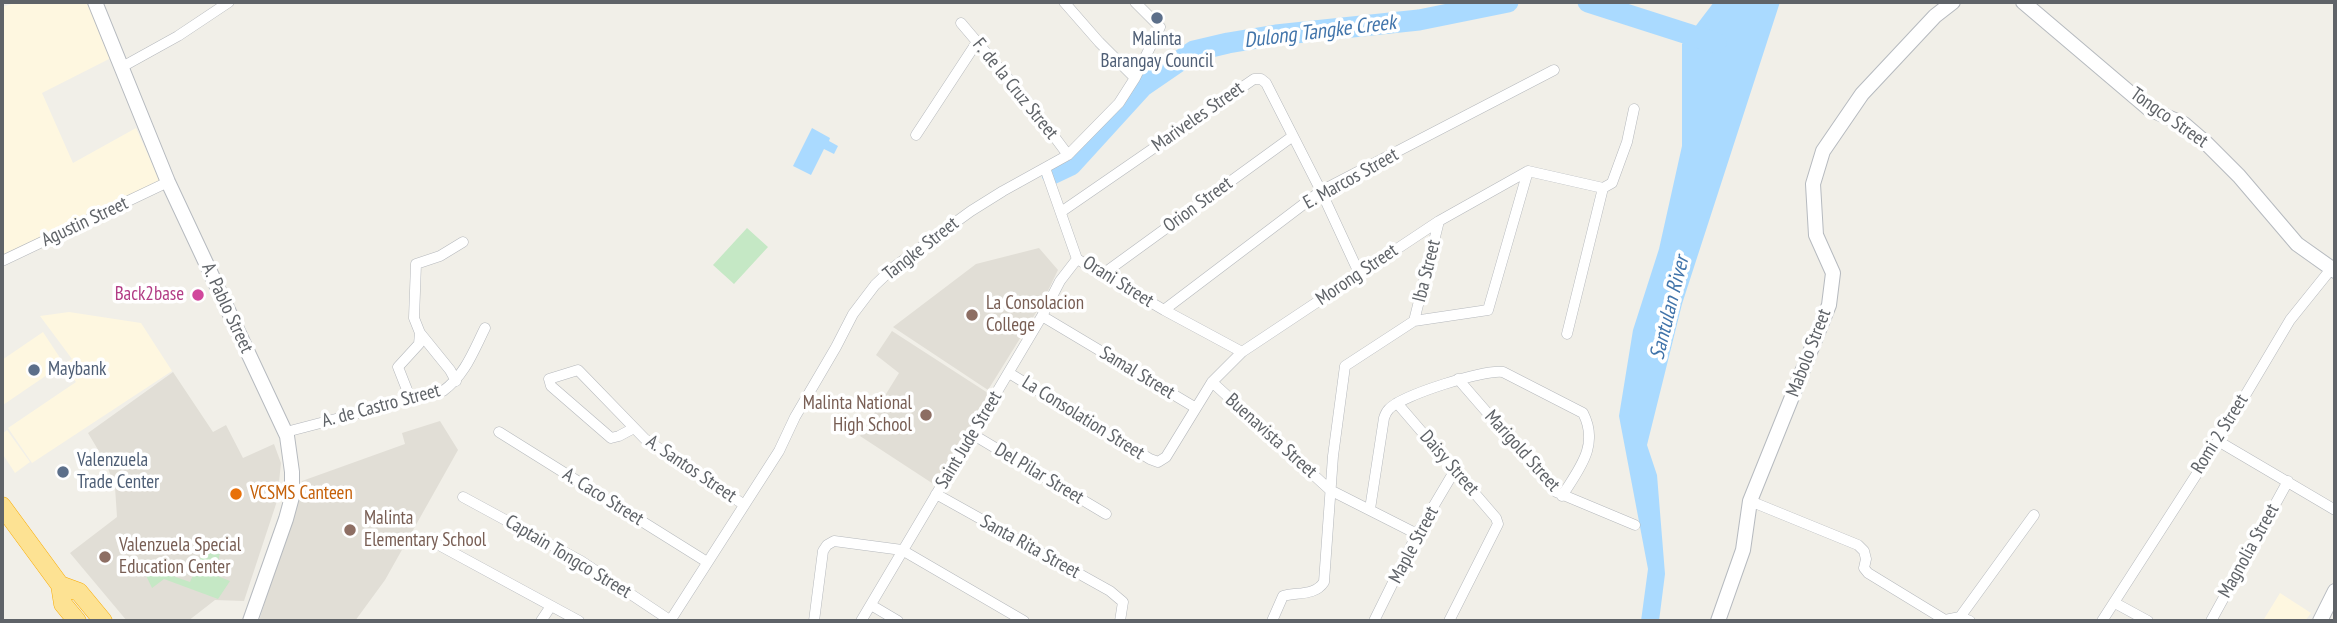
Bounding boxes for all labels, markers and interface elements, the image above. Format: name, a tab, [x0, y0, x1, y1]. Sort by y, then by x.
marker: Malinta Barangay Council	[1149, 10, 1165, 26]
water label: Dulong Tangke Creek	[1243, 10, 1397, 54]
place label: Malinta Barangay Council	[1101, 29, 1213, 73]
street label: F. de la Cruz Street	[967, 34, 1063, 144]
street label: Mariveles Street	[1148, 77, 1248, 157]
street label: Tongco Street	[2126, 83, 2212, 153]
street label: E. Marcos Street	[1300, 144, 1402, 214]
street label: Orion Street	[1159, 172, 1237, 238]
street label: Agustin Street	[38, 192, 132, 252]
street label: Tangke Street	[879, 212, 963, 286]
street label: Iba Street	[1408, 237, 1446, 305]
street label: Morong Street	[1312, 239, 1402, 311]
street label: Orani Street	[1078, 251, 1158, 313]
water label: Santulan River	[1645, 254, 1695, 362]
street label: A. Pablo Street	[196, 259, 258, 357]
place label: Back2base	[115, 284, 184, 306]
marker: Back2base	[190, 287, 206, 303]
place label: La Consolacion College	[986, 293, 1084, 337]
street label: Mabolo Street	[1782, 306, 1836, 400]
marker: La Consolacion College	[964, 307, 980, 323]
street label: Samal Street	[1095, 342, 1179, 404]
place label: Maybank	[48, 359, 106, 381]
marker: Maybank	[26, 362, 42, 378]
street label: La Consolation Street	[1018, 371, 1148, 465]
street label: A. de Castro Street	[319, 379, 443, 433]
street label: Saint Jude Street	[931, 387, 1007, 493]
street label: Buenavista Street	[1221, 389, 1321, 483]
street label: Romi 2 Street	[2187, 390, 2253, 478]
place label: Malinta National High School	[803, 393, 912, 437]
street label: Marigold Street	[1480, 406, 1564, 496]
marker: Malinta National High School	[918, 407, 934, 423]
street label: Daisy Street	[1415, 426, 1483, 500]
street label: A. Santos Street	[642, 430, 740, 508]
street label: Del Pilar Street	[990, 439, 1088, 509]
place label: Valenzuela Trade Center	[77, 450, 159, 494]
street label: A. Caco Street	[558, 463, 648, 531]
marker: Valenzuela Trade Center	[55, 464, 71, 480]
place label: VCSMS Canteen	[250, 483, 353, 505]
marker: VCSMS Canteen	[228, 486, 244, 502]
street label: Magnolia Street	[2214, 500, 2284, 602]
street label: Maple Street	[1384, 503, 1444, 587]
place label: Malinta Elementary School	[364, 508, 486, 552]
street label: Captain Tongco Street	[501, 510, 635, 604]
street label: Santa Rita Street	[976, 510, 1084, 584]
marker: Malinta Elementary School	[342, 522, 358, 538]
place label: Valenzuela Special Education Center	[119, 535, 241, 579]
marker: Valenzuela Special Education Center	[97, 549, 113, 565]

